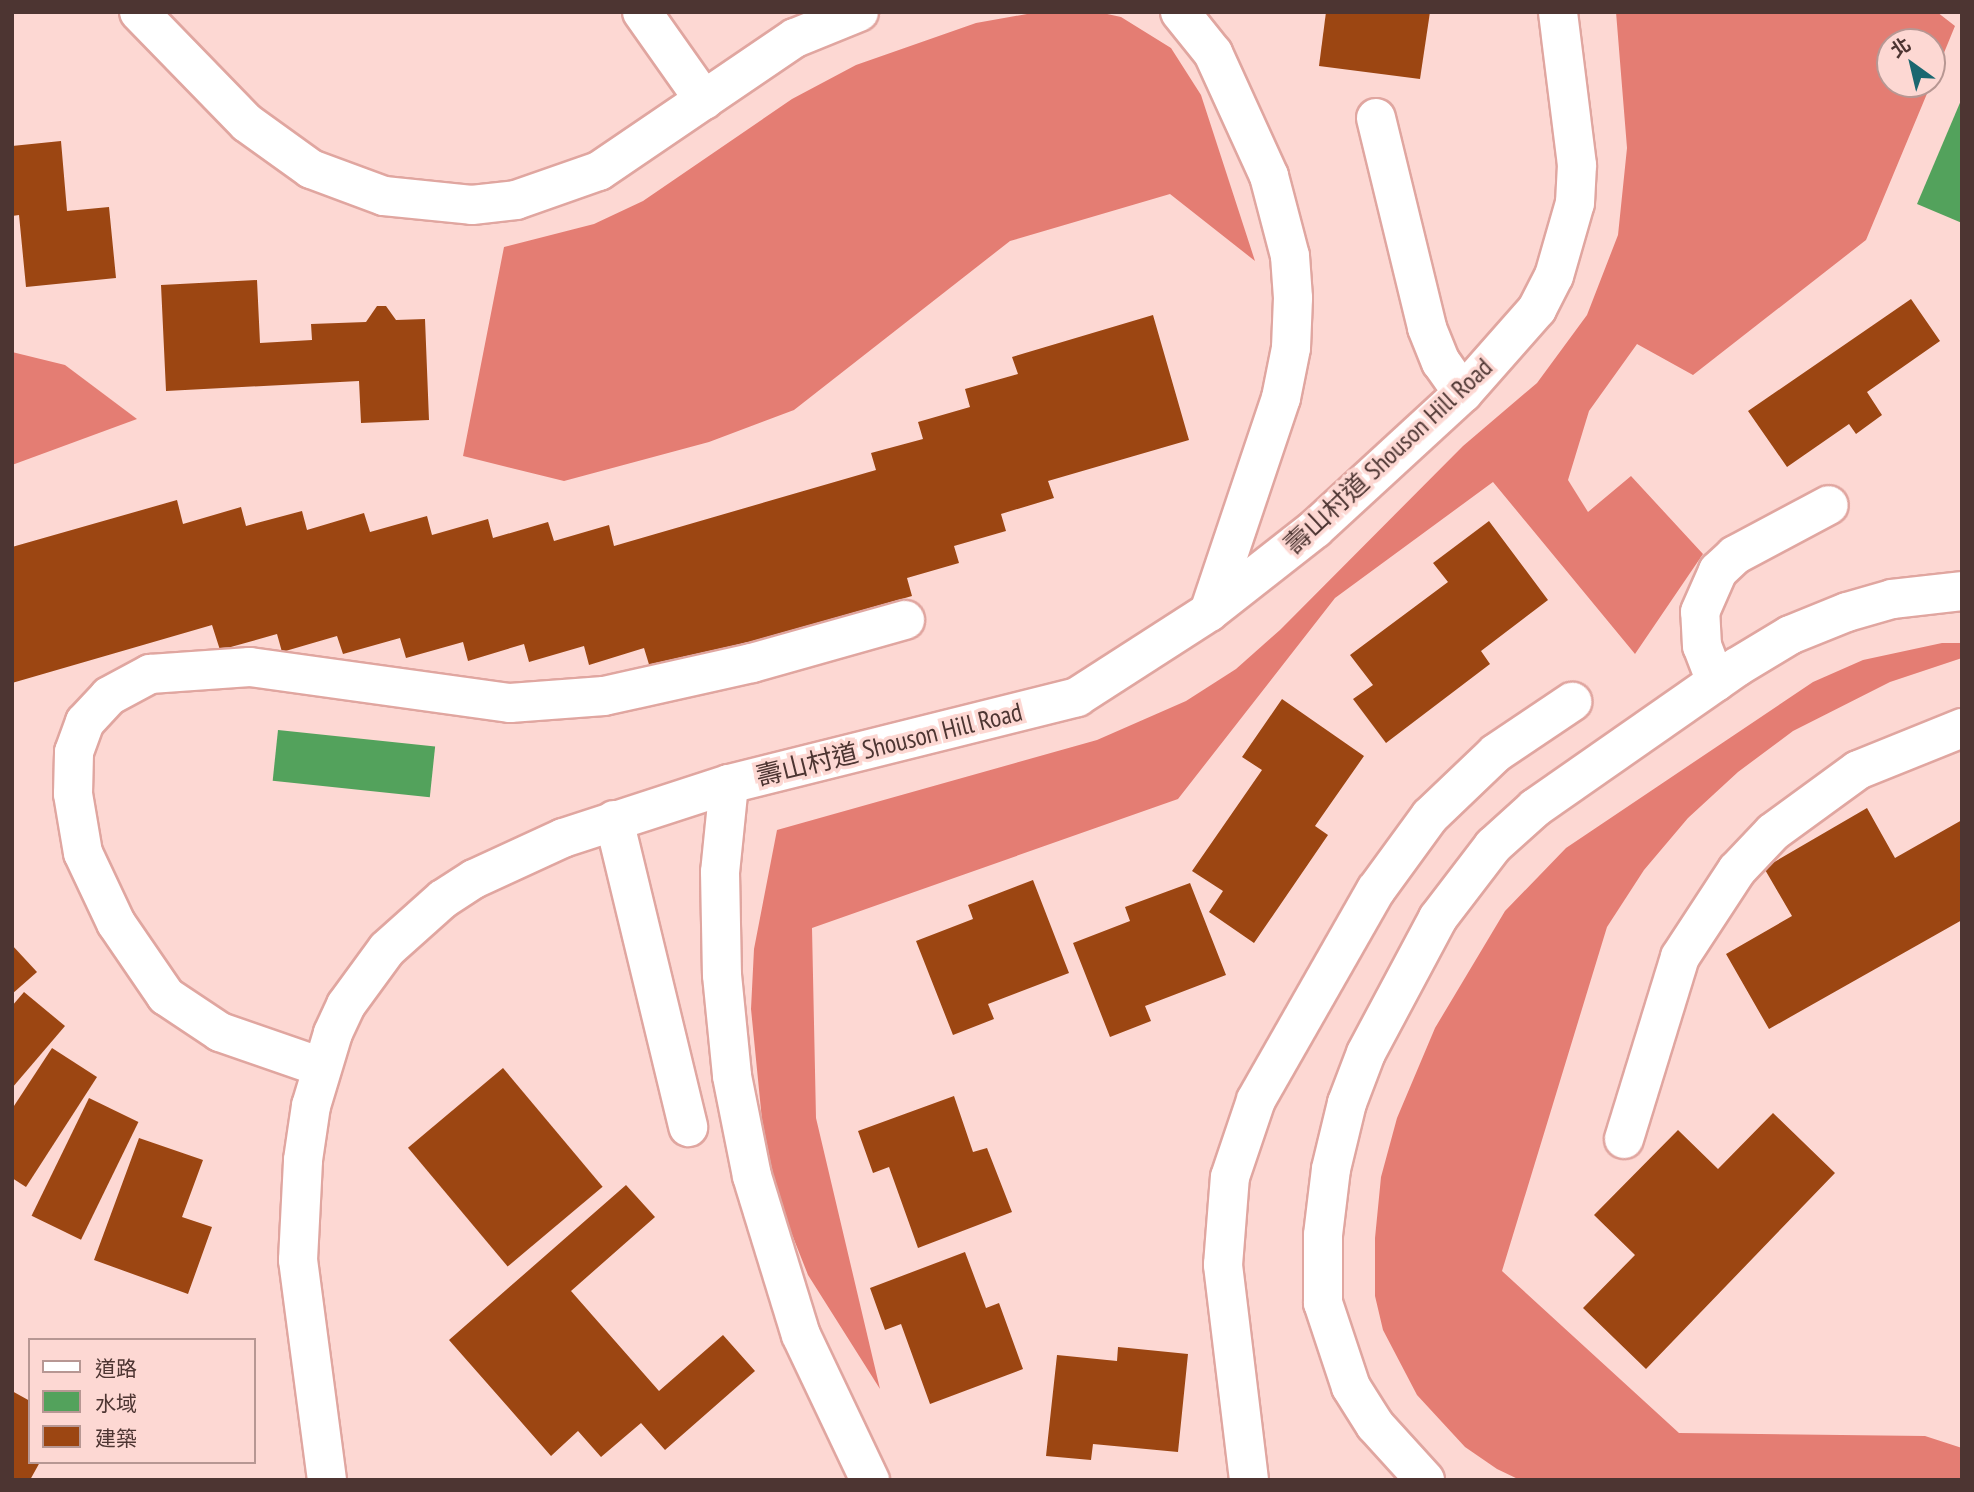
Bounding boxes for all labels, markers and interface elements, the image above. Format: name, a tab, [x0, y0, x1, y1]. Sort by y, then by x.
north arrow	[1876, 28, 1946, 98]
text: 北	[1886, 32, 1915, 63]
street label: 壽山村道 Shouson Hill Road	[1277, 351, 1499, 561]
street label: 壽山村道 Shouson Hill Road	[753, 696, 1025, 792]
legend	[28, 1338, 256, 1464]
text: 道路	[95, 1355, 137, 1382]
text: 水域	[95, 1390, 137, 1417]
text: 建築	[95, 1425, 137, 1452]

